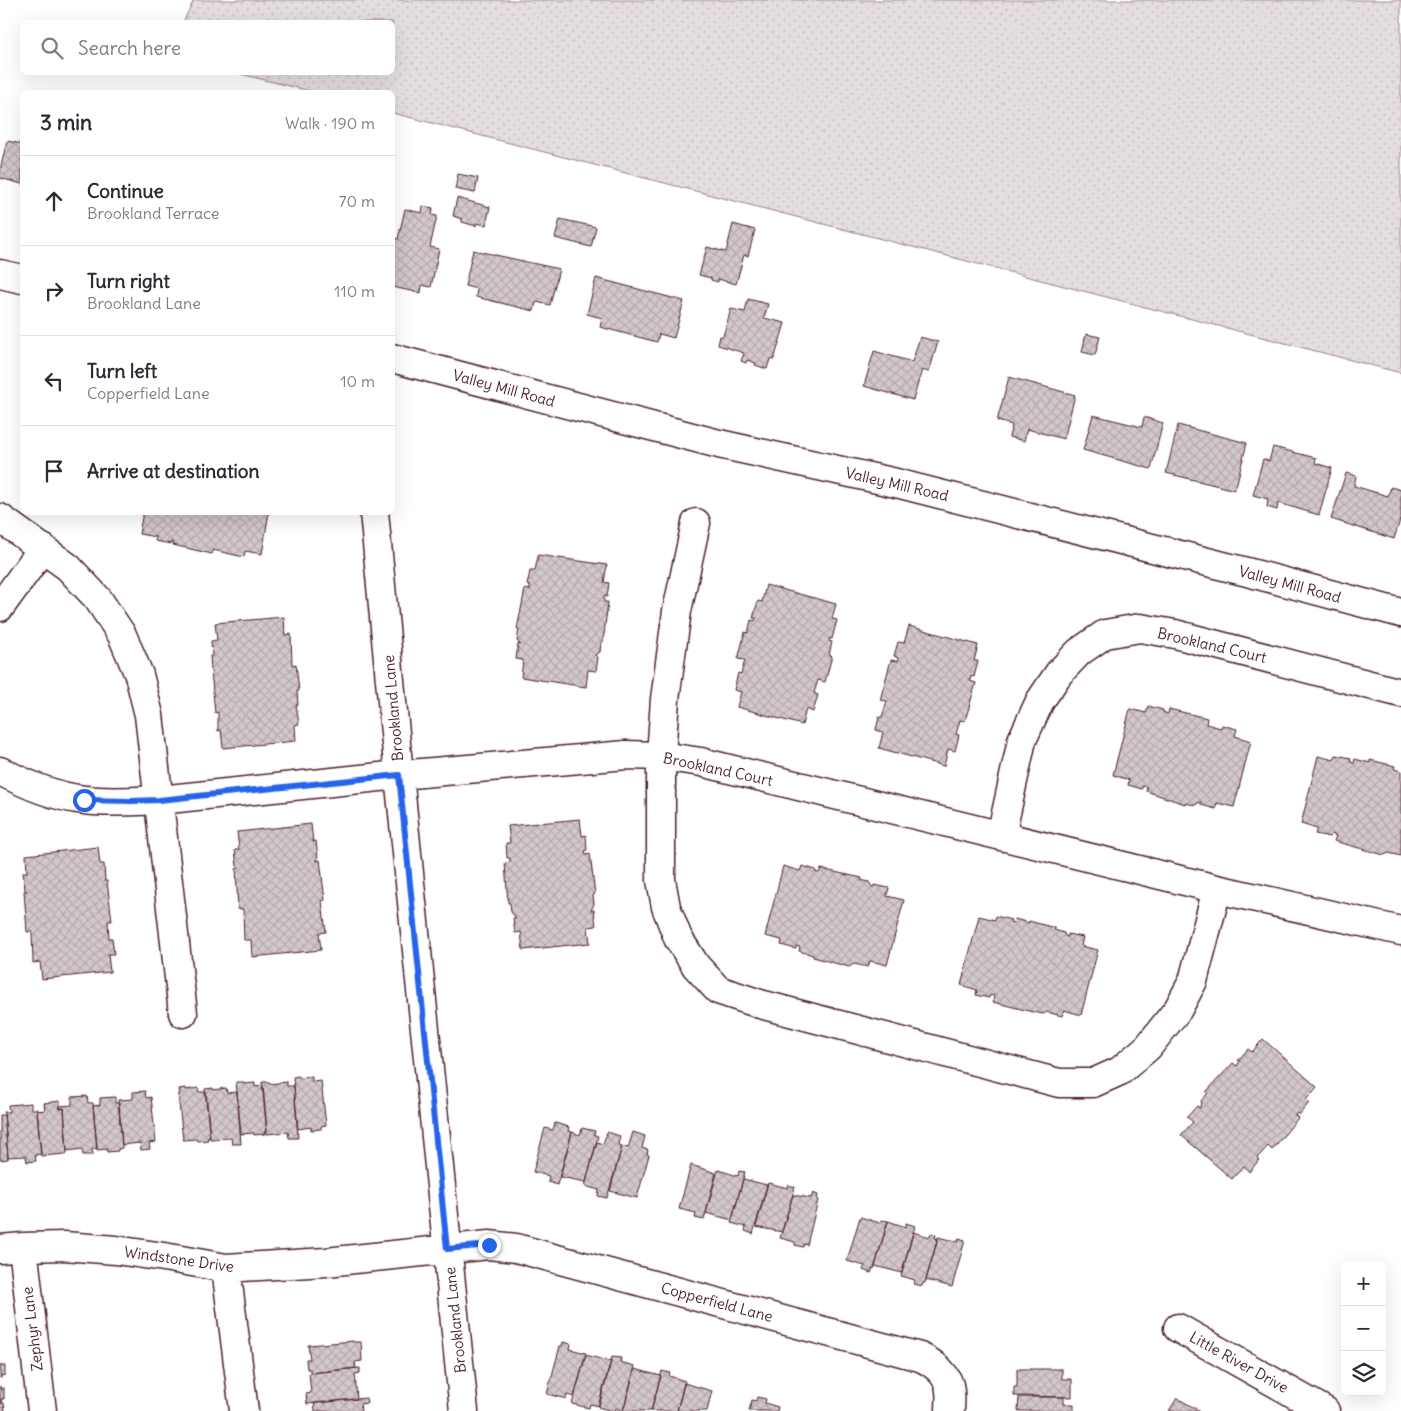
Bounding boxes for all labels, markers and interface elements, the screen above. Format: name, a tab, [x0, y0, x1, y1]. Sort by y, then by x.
search box	[20, 20, 395, 75]
icon: search	[38, 34, 66, 62]
text: Search here	[78, 36, 181, 60]
text: 3 min	[40, 109, 92, 136]
text: Walk · 190 m	[285, 113, 375, 133]
text: Continue	[87, 179, 164, 203]
icon: ahead	[40, 187, 68, 215]
text: 70 m	[339, 191, 375, 211]
text: Brookland Terrace	[87, 203, 220, 223]
text: Turn right	[87, 269, 170, 293]
icon: right	[40, 277, 68, 305]
text: 110 m	[334, 281, 375, 301]
text: Brookland Lane	[87, 293, 201, 313]
text: Turn left	[87, 359, 157, 383]
street label: Valley Mill Road	[451, 365, 557, 411]
icon: left	[40, 367, 68, 395]
text: 10 m	[340, 371, 375, 391]
text: Copperfield Lane	[87, 383, 210, 403]
icon: arrive	[40, 457, 68, 485]
text: Arrive at destination	[87, 459, 260, 483]
street label: Valley Mill Road	[844, 463, 951, 505]
street label: Valley Mill Road	[1237, 561, 1343, 607]
street label: Brookland Court	[1156, 623, 1268, 667]
street label: Brookland Lane	[379, 654, 407, 762]
street label: Brookland Court	[662, 748, 774, 790]
route start	[73, 789, 96, 812]
route end	[478, 1234, 501, 1257]
street label: Windstone Drive	[123, 1242, 235, 1276]
map controls	[1341, 1261, 1386, 1396]
button: +	[1341, 1261, 1386, 1306]
street label: Brookland Lane	[440, 1266, 470, 1374]
street label: Copperfield Lane	[659, 1278, 775, 1326]
street label: Zephyr Lane	[17, 1286, 47, 1372]
button: −	[1341, 1306, 1386, 1351]
street label: Little River Drive	[1186, 1327, 1292, 1397]
button: layers	[1341, 1351, 1386, 1396]

